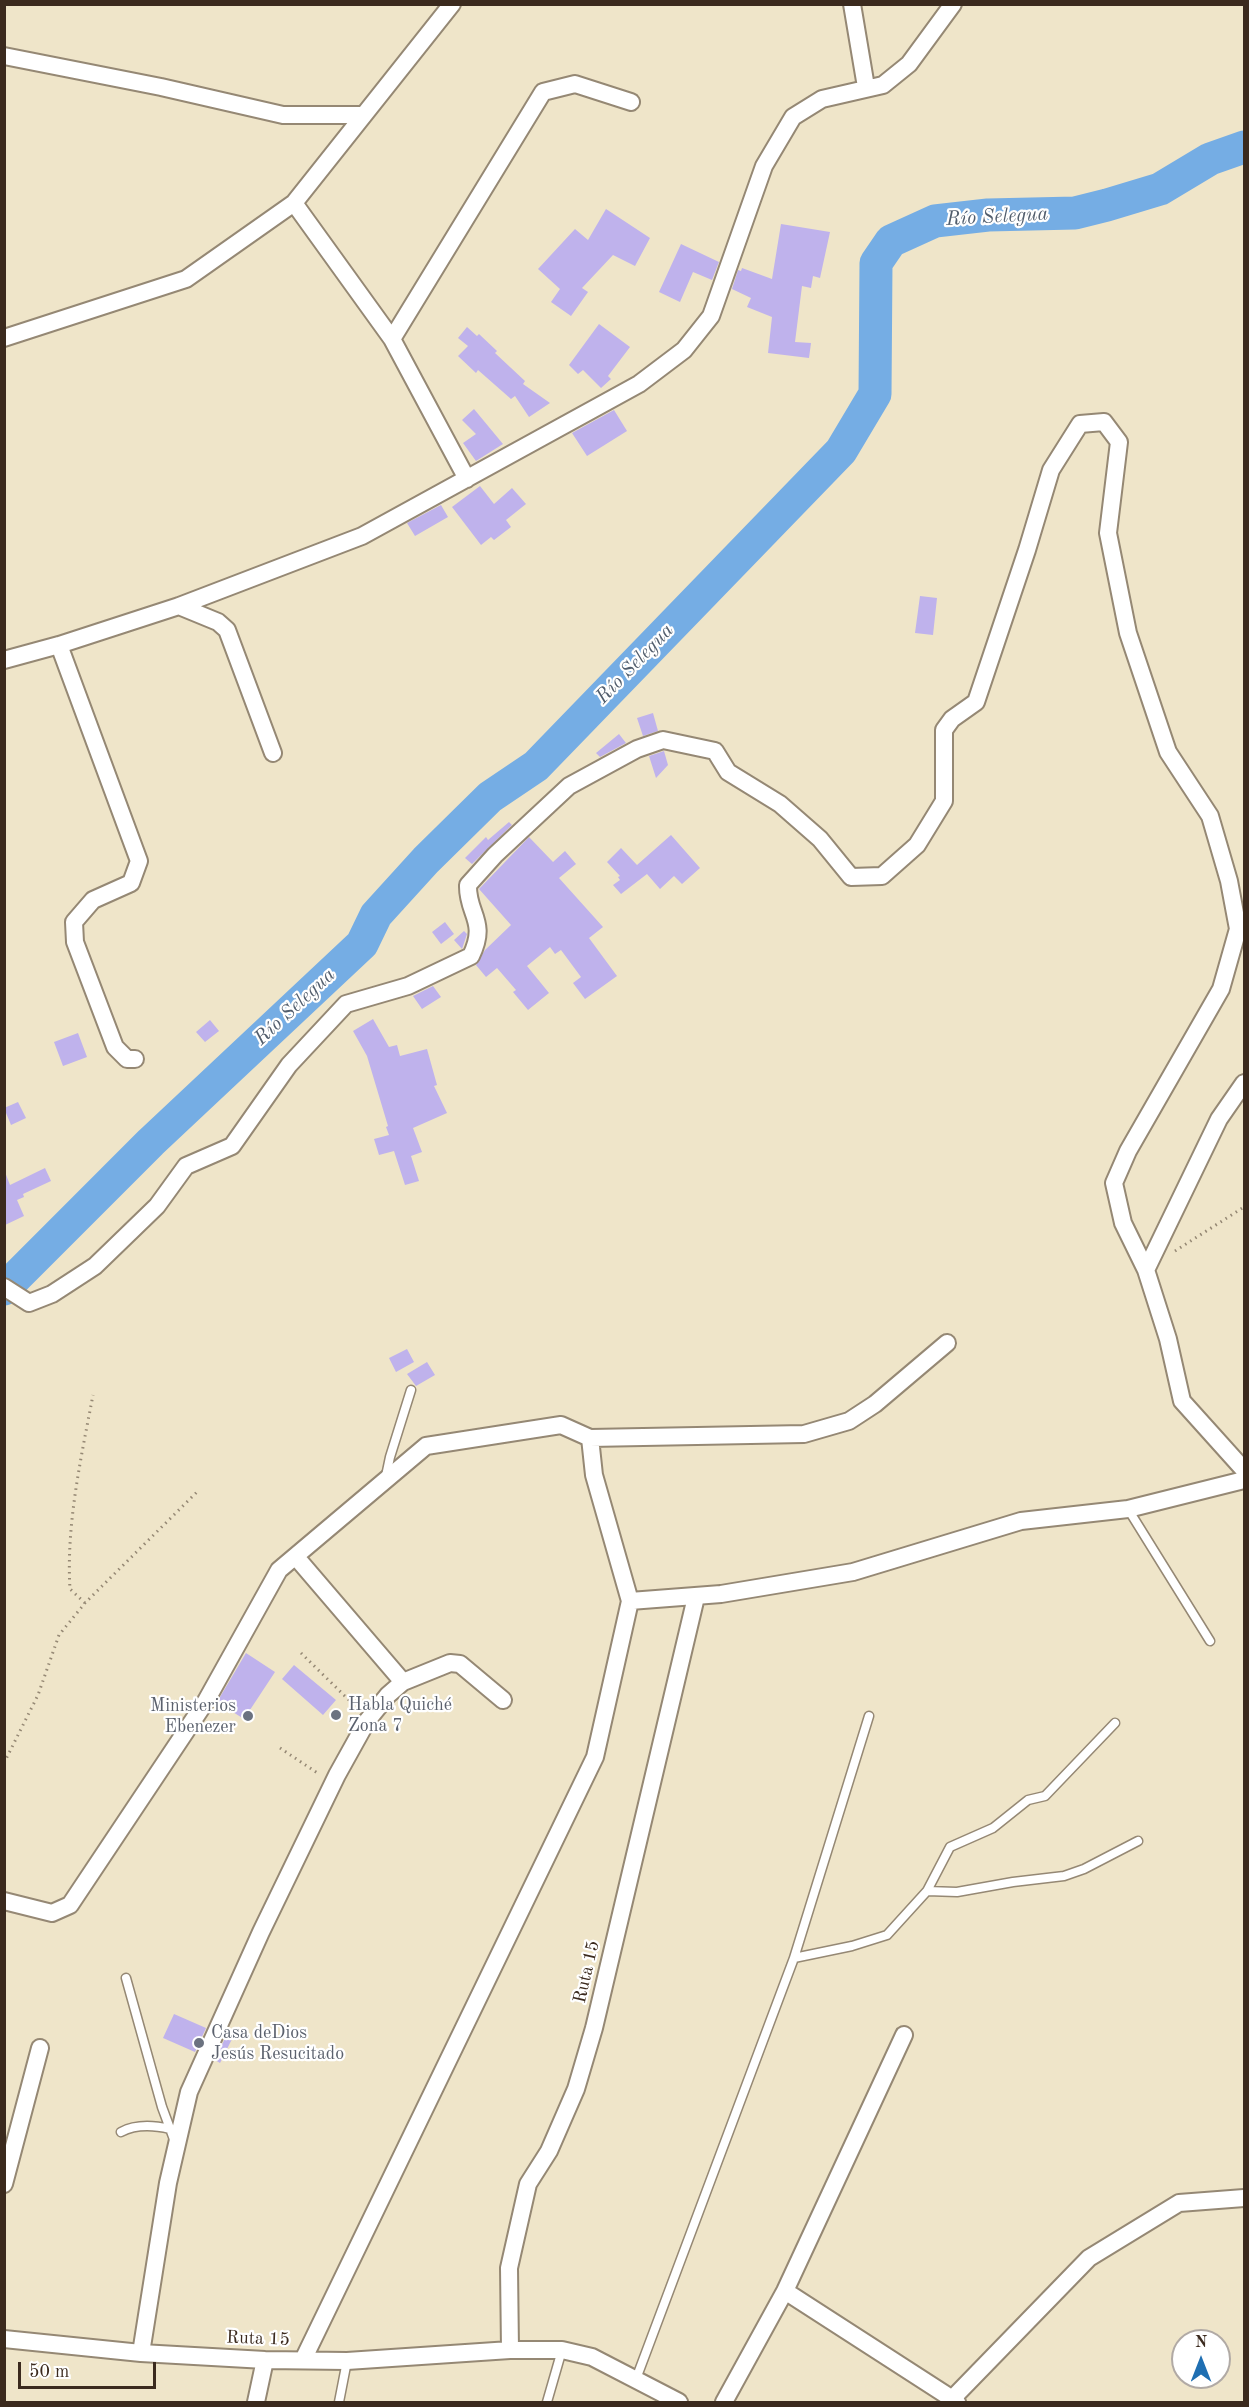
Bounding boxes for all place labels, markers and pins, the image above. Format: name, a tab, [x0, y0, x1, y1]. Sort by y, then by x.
place label: Habla Quiché Zona 7	[348, 1694, 452, 1736]
place label: Ministerios Ebenezer	[150, 1695, 236, 1738]
marker: Habla Quiché Zona 7	[329, 1708, 343, 1722]
marker: Ministerios Ebenezer	[241, 1709, 255, 1723]
place label: Casa deDios Jesús Resucitado	[211, 2022, 344, 2064]
marker: Casa deDios Jesús Resucitado	[192, 2036, 206, 2050]

